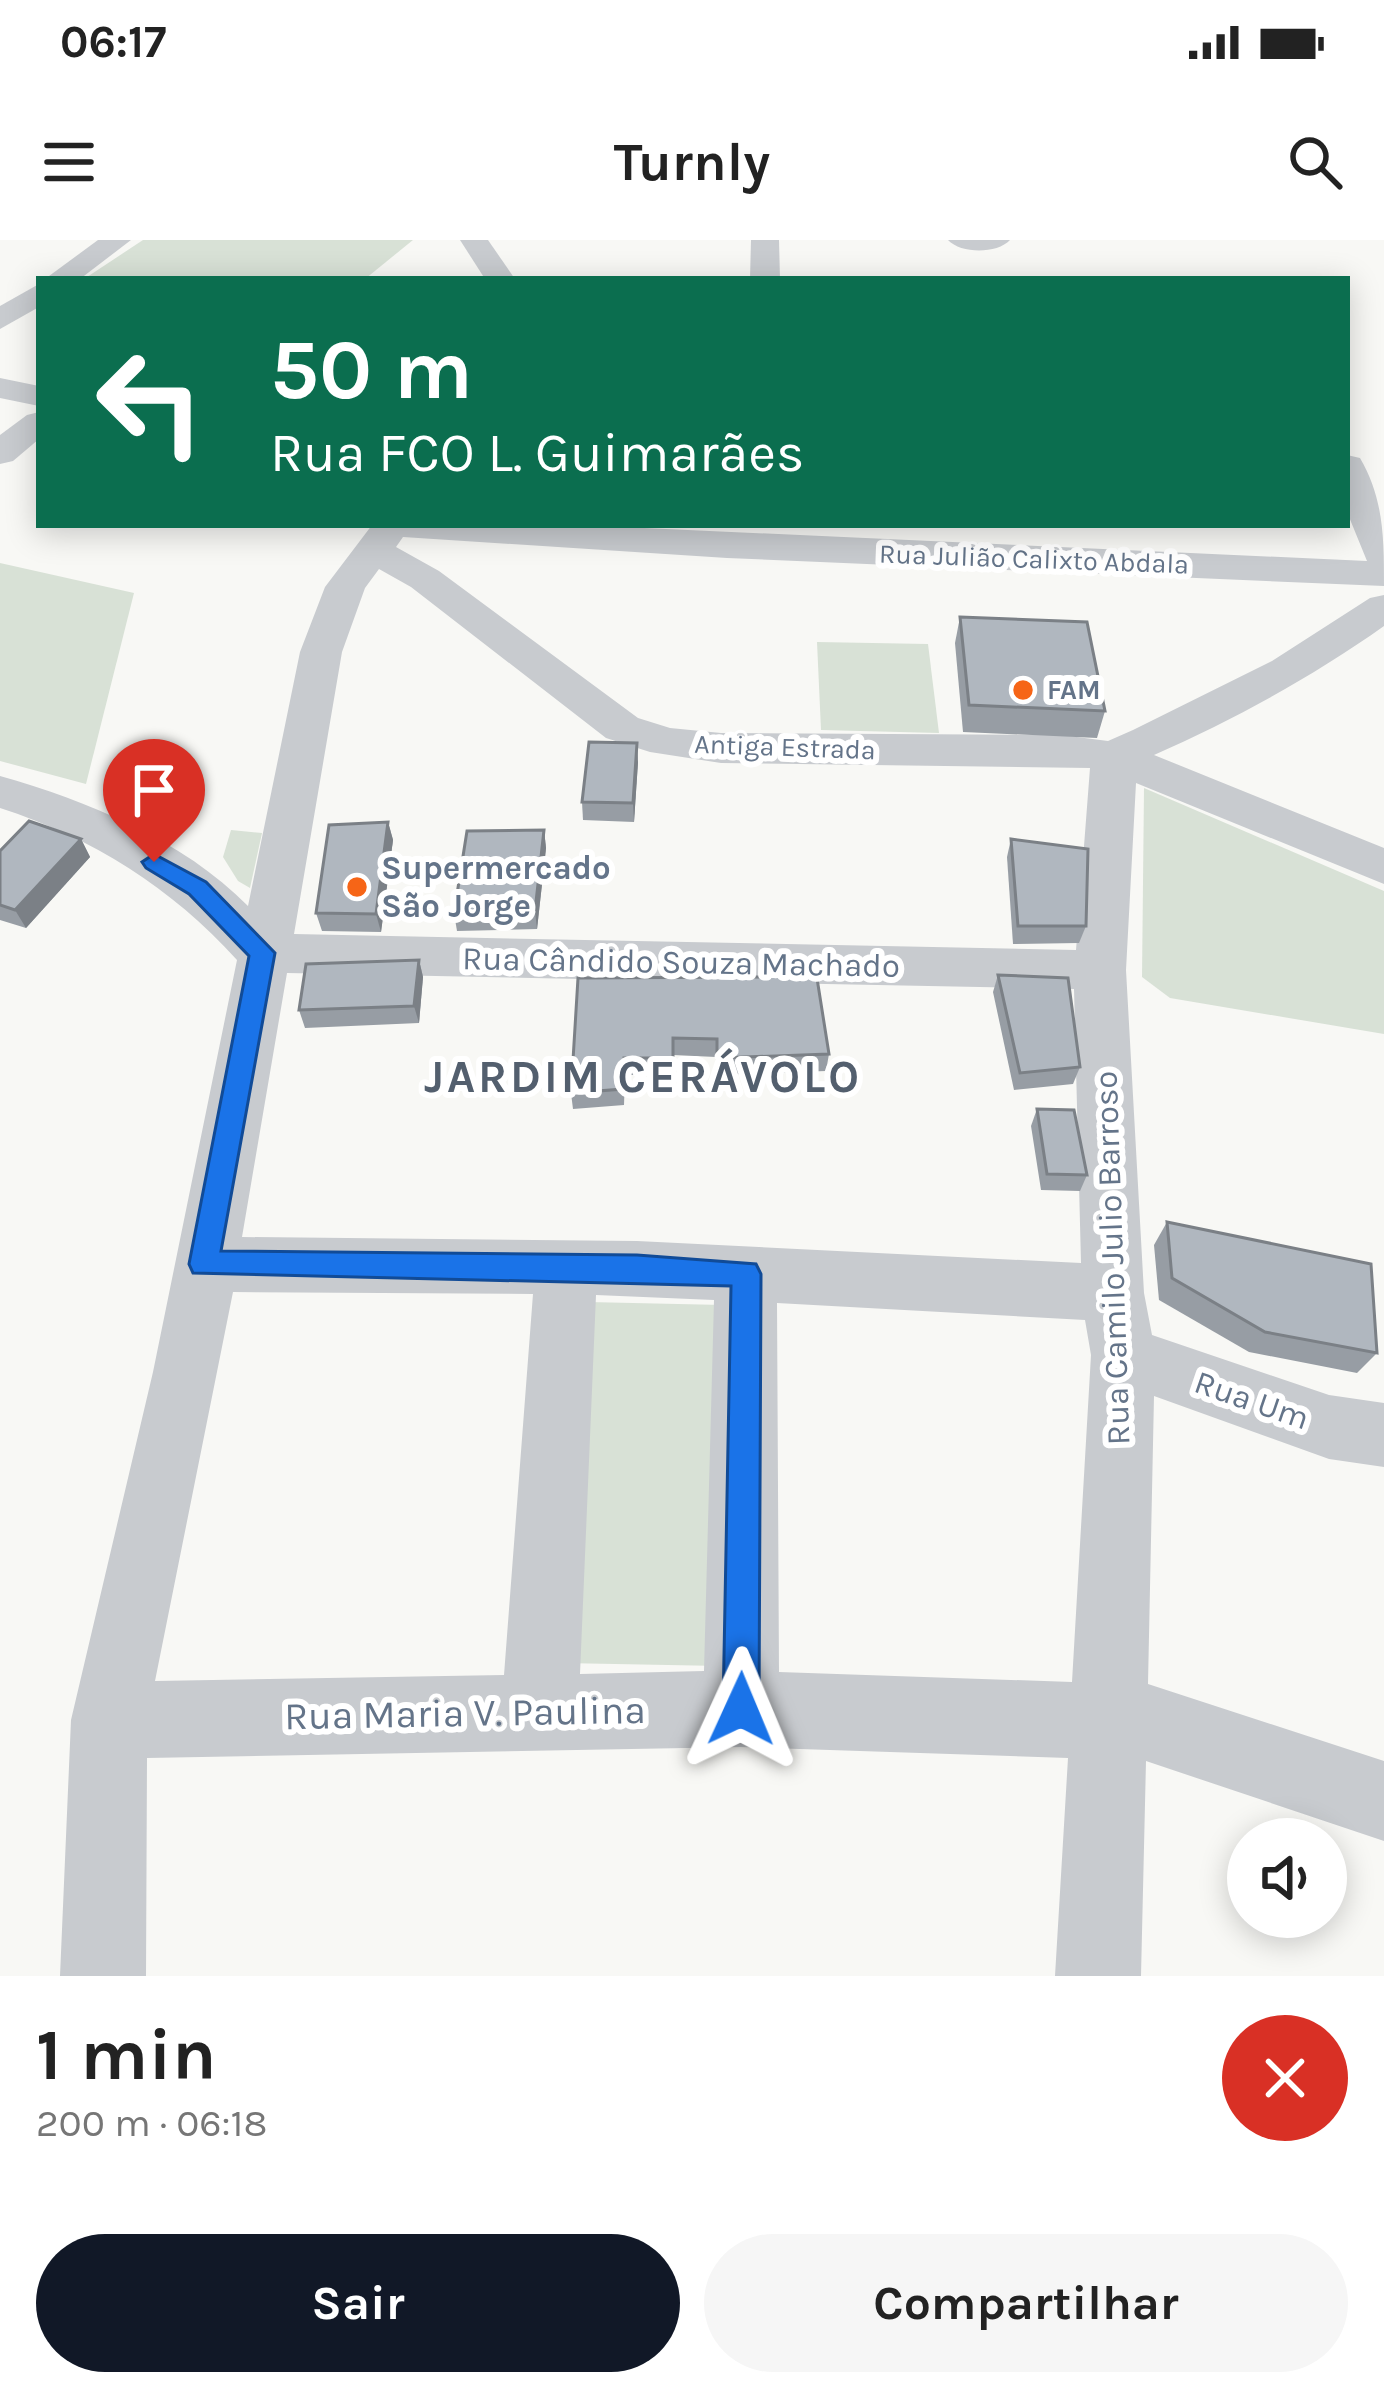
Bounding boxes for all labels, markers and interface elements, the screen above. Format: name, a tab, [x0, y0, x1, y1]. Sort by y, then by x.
text: 06:17	[60, 16, 166, 68]
icon: menu	[36, 129, 102, 195]
icon: search	[1282, 129, 1348, 195]
text: Turnly	[614, 130, 770, 194]
text: 50 m	[270, 321, 473, 419]
icon: left	[72, 324, 228, 480]
text: Rua FCO L. Guimarães	[270, 421, 804, 485]
street label: Rua Julião Calixto Abdala	[879, 538, 1189, 580]
place label: FAM	[1047, 674, 1101, 706]
marker: FAM	[1010, 677, 1036, 703]
street label: Antiga Estrada	[694, 728, 876, 766]
pin	[103, 739, 205, 862]
icon: arrive	[121, 757, 187, 823]
place label: Supermercado São Jorge	[381, 849, 611, 925]
marker: Supermercado São Jorge	[344, 874, 370, 900]
street label: Rua Cândido Souza Machado	[462, 939, 900, 985]
district label: JARDIM CERÁVOLO	[424, 1048, 862, 1103]
street label: Rua Camilo Julio Barroso	[1086, 1070, 1138, 1446]
street label: Rua Um	[1190, 1363, 1314, 1437]
position arrow	[678, 1646, 804, 1772]
street label: Rua Maria V. Paulina	[284, 1687, 646, 1739]
map controls	[1227, 1818, 1347, 1938]
button: sound	[1227, 1818, 1347, 1938]
text: 1 min	[36, 2013, 217, 2097]
button: close	[1222, 2015, 1348, 2141]
text: 200 m · 06:18	[36, 2100, 267, 2146]
button: Sair	[36, 2234, 680, 2372]
button: Compartilhar	[704, 2234, 1348, 2372]

